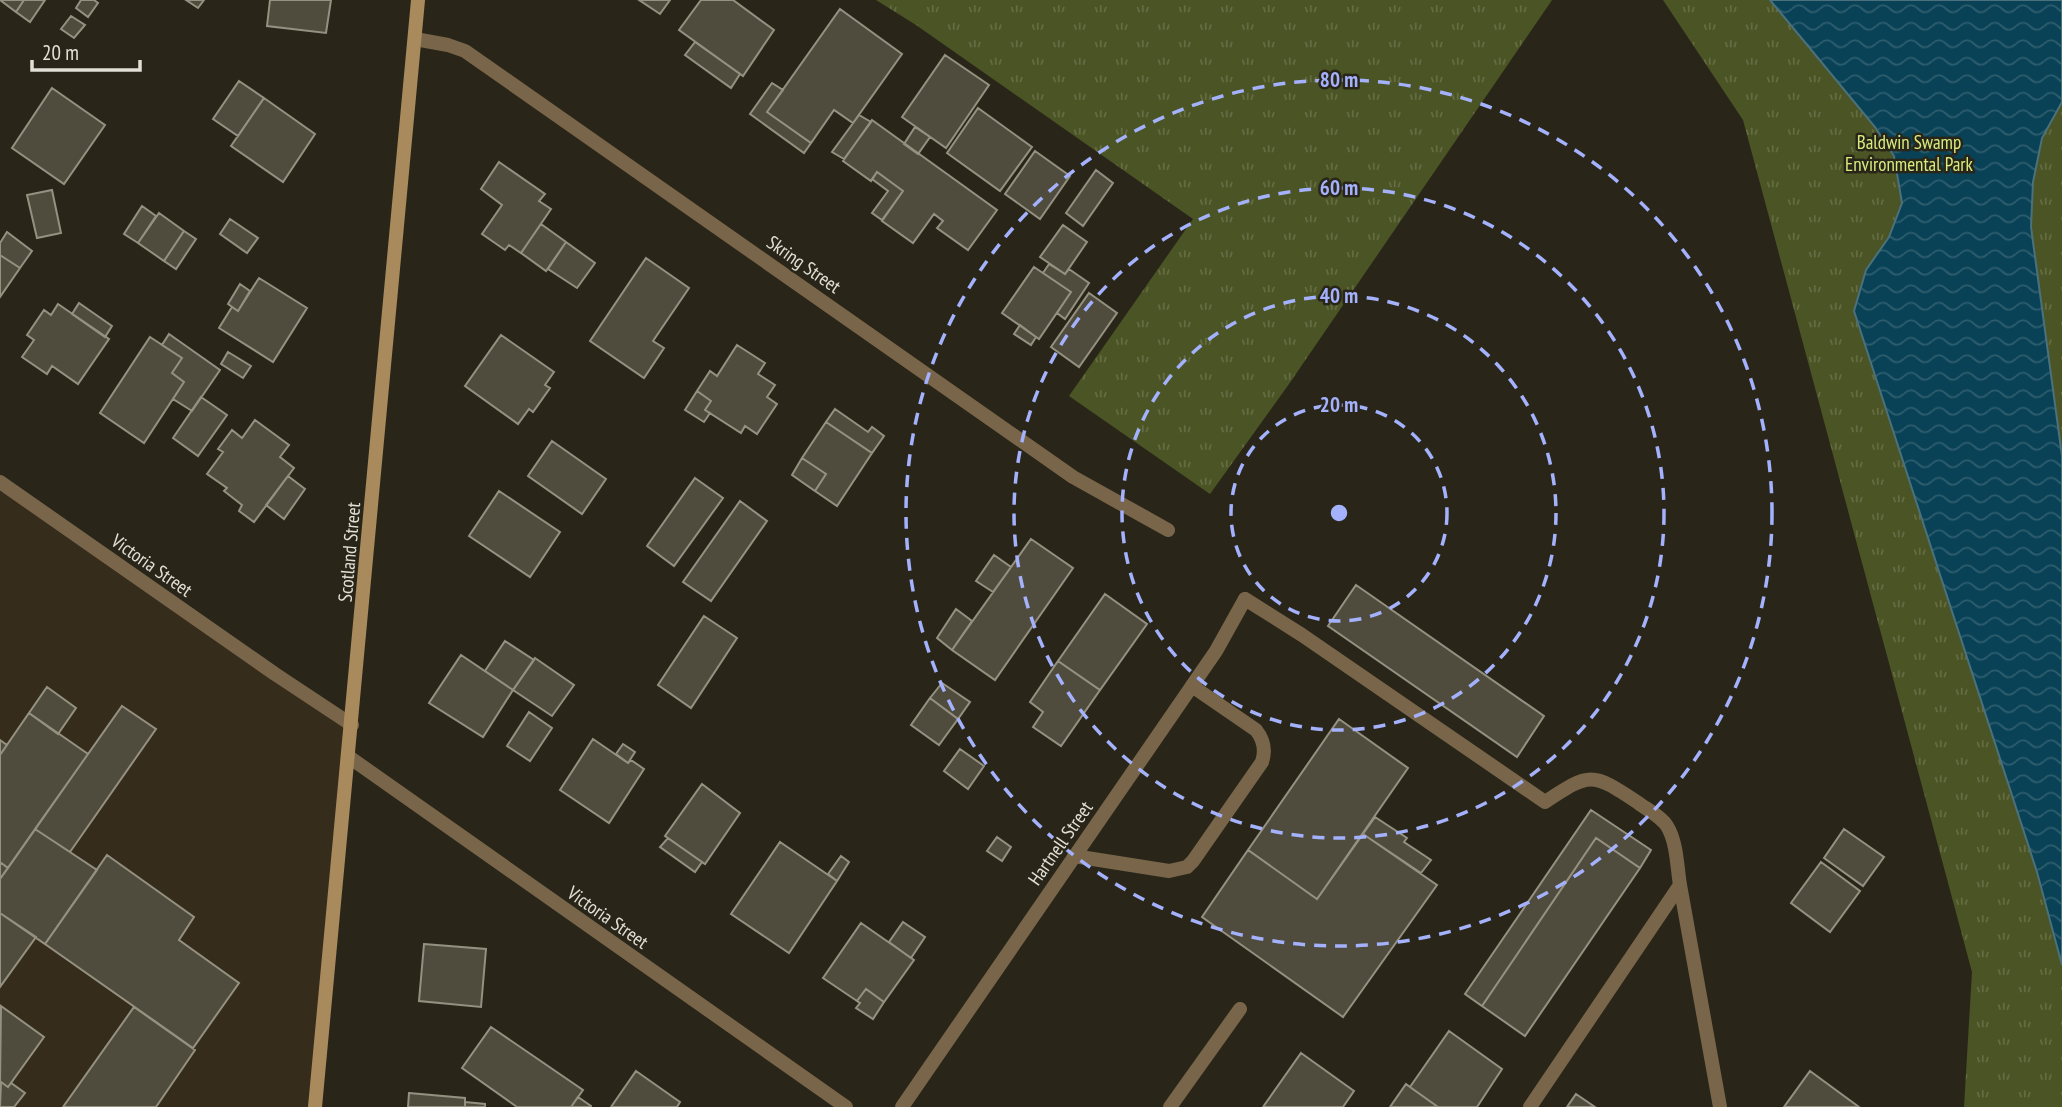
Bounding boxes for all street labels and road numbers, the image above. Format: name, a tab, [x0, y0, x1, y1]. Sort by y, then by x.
street label: Skring Street	[762, 230, 846, 299]
street label: Scotland Street	[333, 500, 365, 603]
street label: Victoria Street	[106, 528, 198, 602]
street label: Hartnell Street	[1022, 796, 1098, 890]
street label: Victoria Street	[562, 880, 654, 954]

